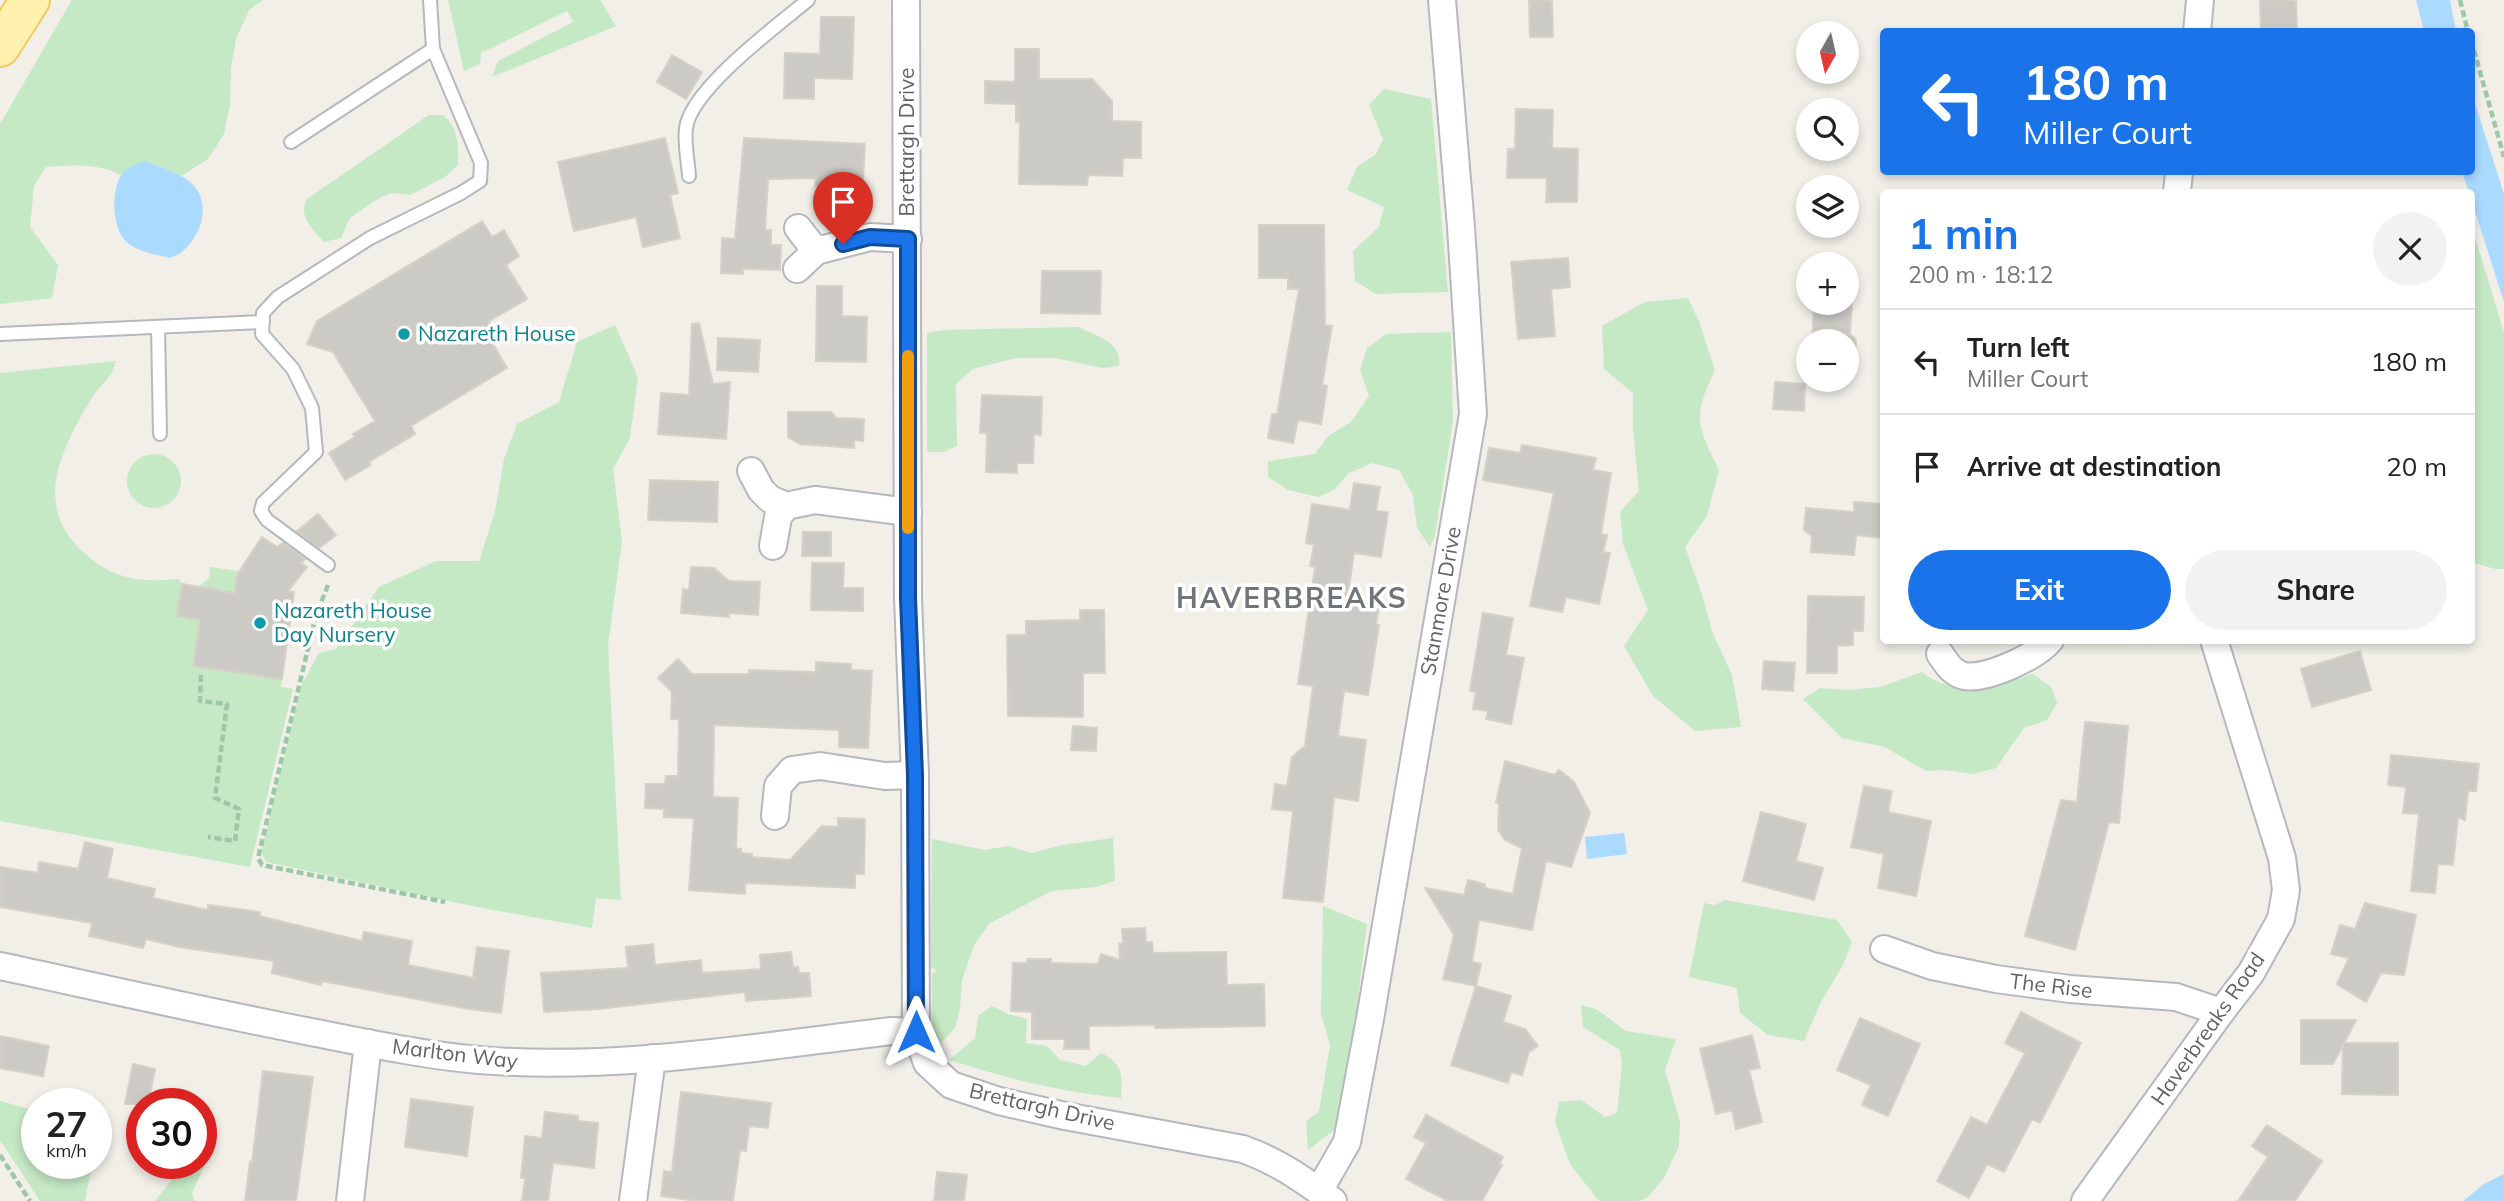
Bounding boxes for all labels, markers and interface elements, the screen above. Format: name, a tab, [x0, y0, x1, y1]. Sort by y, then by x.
north arrow	[1796, 21, 1858, 84]
map controls	[1796, 21, 1859, 392]
text: 180 m	[2023, 51, 2169, 112]
icon: left	[1908, 56, 1999, 147]
street label: Brettargh Drive	[893, 68, 919, 216]
button: search	[1796, 98, 1859, 161]
text: Miller Court	[2023, 112, 2192, 152]
pin	[813, 172, 873, 244]
button: layers	[1796, 175, 1859, 238]
icon: arrive	[824, 183, 862, 221]
text: 1 min	[1908, 207, 2019, 260]
button: close	[2373, 212, 2447, 286]
button: +	[1796, 252, 1859, 315]
text: 200 m · 18:12	[1908, 260, 2053, 289]
place label: Nazareth House	[418, 320, 576, 346]
marker: Nazareth House	[396, 326, 412, 342]
button: −	[1796, 329, 1859, 392]
text: Turn left	[1967, 331, 2069, 364]
icon: left	[1908, 343, 1946, 381]
text: 180 m	[2371, 345, 2447, 378]
text: Miller Court	[1967, 364, 2088, 393]
icon: arrive	[1908, 448, 1946, 486]
text: Arrive at destination	[1967, 450, 2222, 483]
text: 20 m	[2386, 450, 2447, 483]
street label: Stanmore Drive	[1414, 524, 1466, 677]
button: Exit	[1908, 550, 2171, 630]
button: Share	[2185, 550, 2447, 630]
district label: HAVERBREAKS	[1176, 580, 1408, 615]
place label: Nazareth House Day Nursery	[274, 597, 432, 647]
marker: Nazareth House Day Nursery	[252, 615, 268, 631]
street label: Haverbreaks Road	[2145, 947, 2270, 1110]
street label: The Rise	[2008, 967, 2094, 1003]
position arrow	[879, 995, 953, 1069]
street label: Marlton Way	[391, 1032, 519, 1074]
street label: Brettargh Drive	[967, 1077, 1118, 1135]
speed limit sign: 30	[126, 1088, 217, 1179]
text: 27	[45, 1102, 88, 1146]
text: km/h	[46, 1139, 87, 1162]

